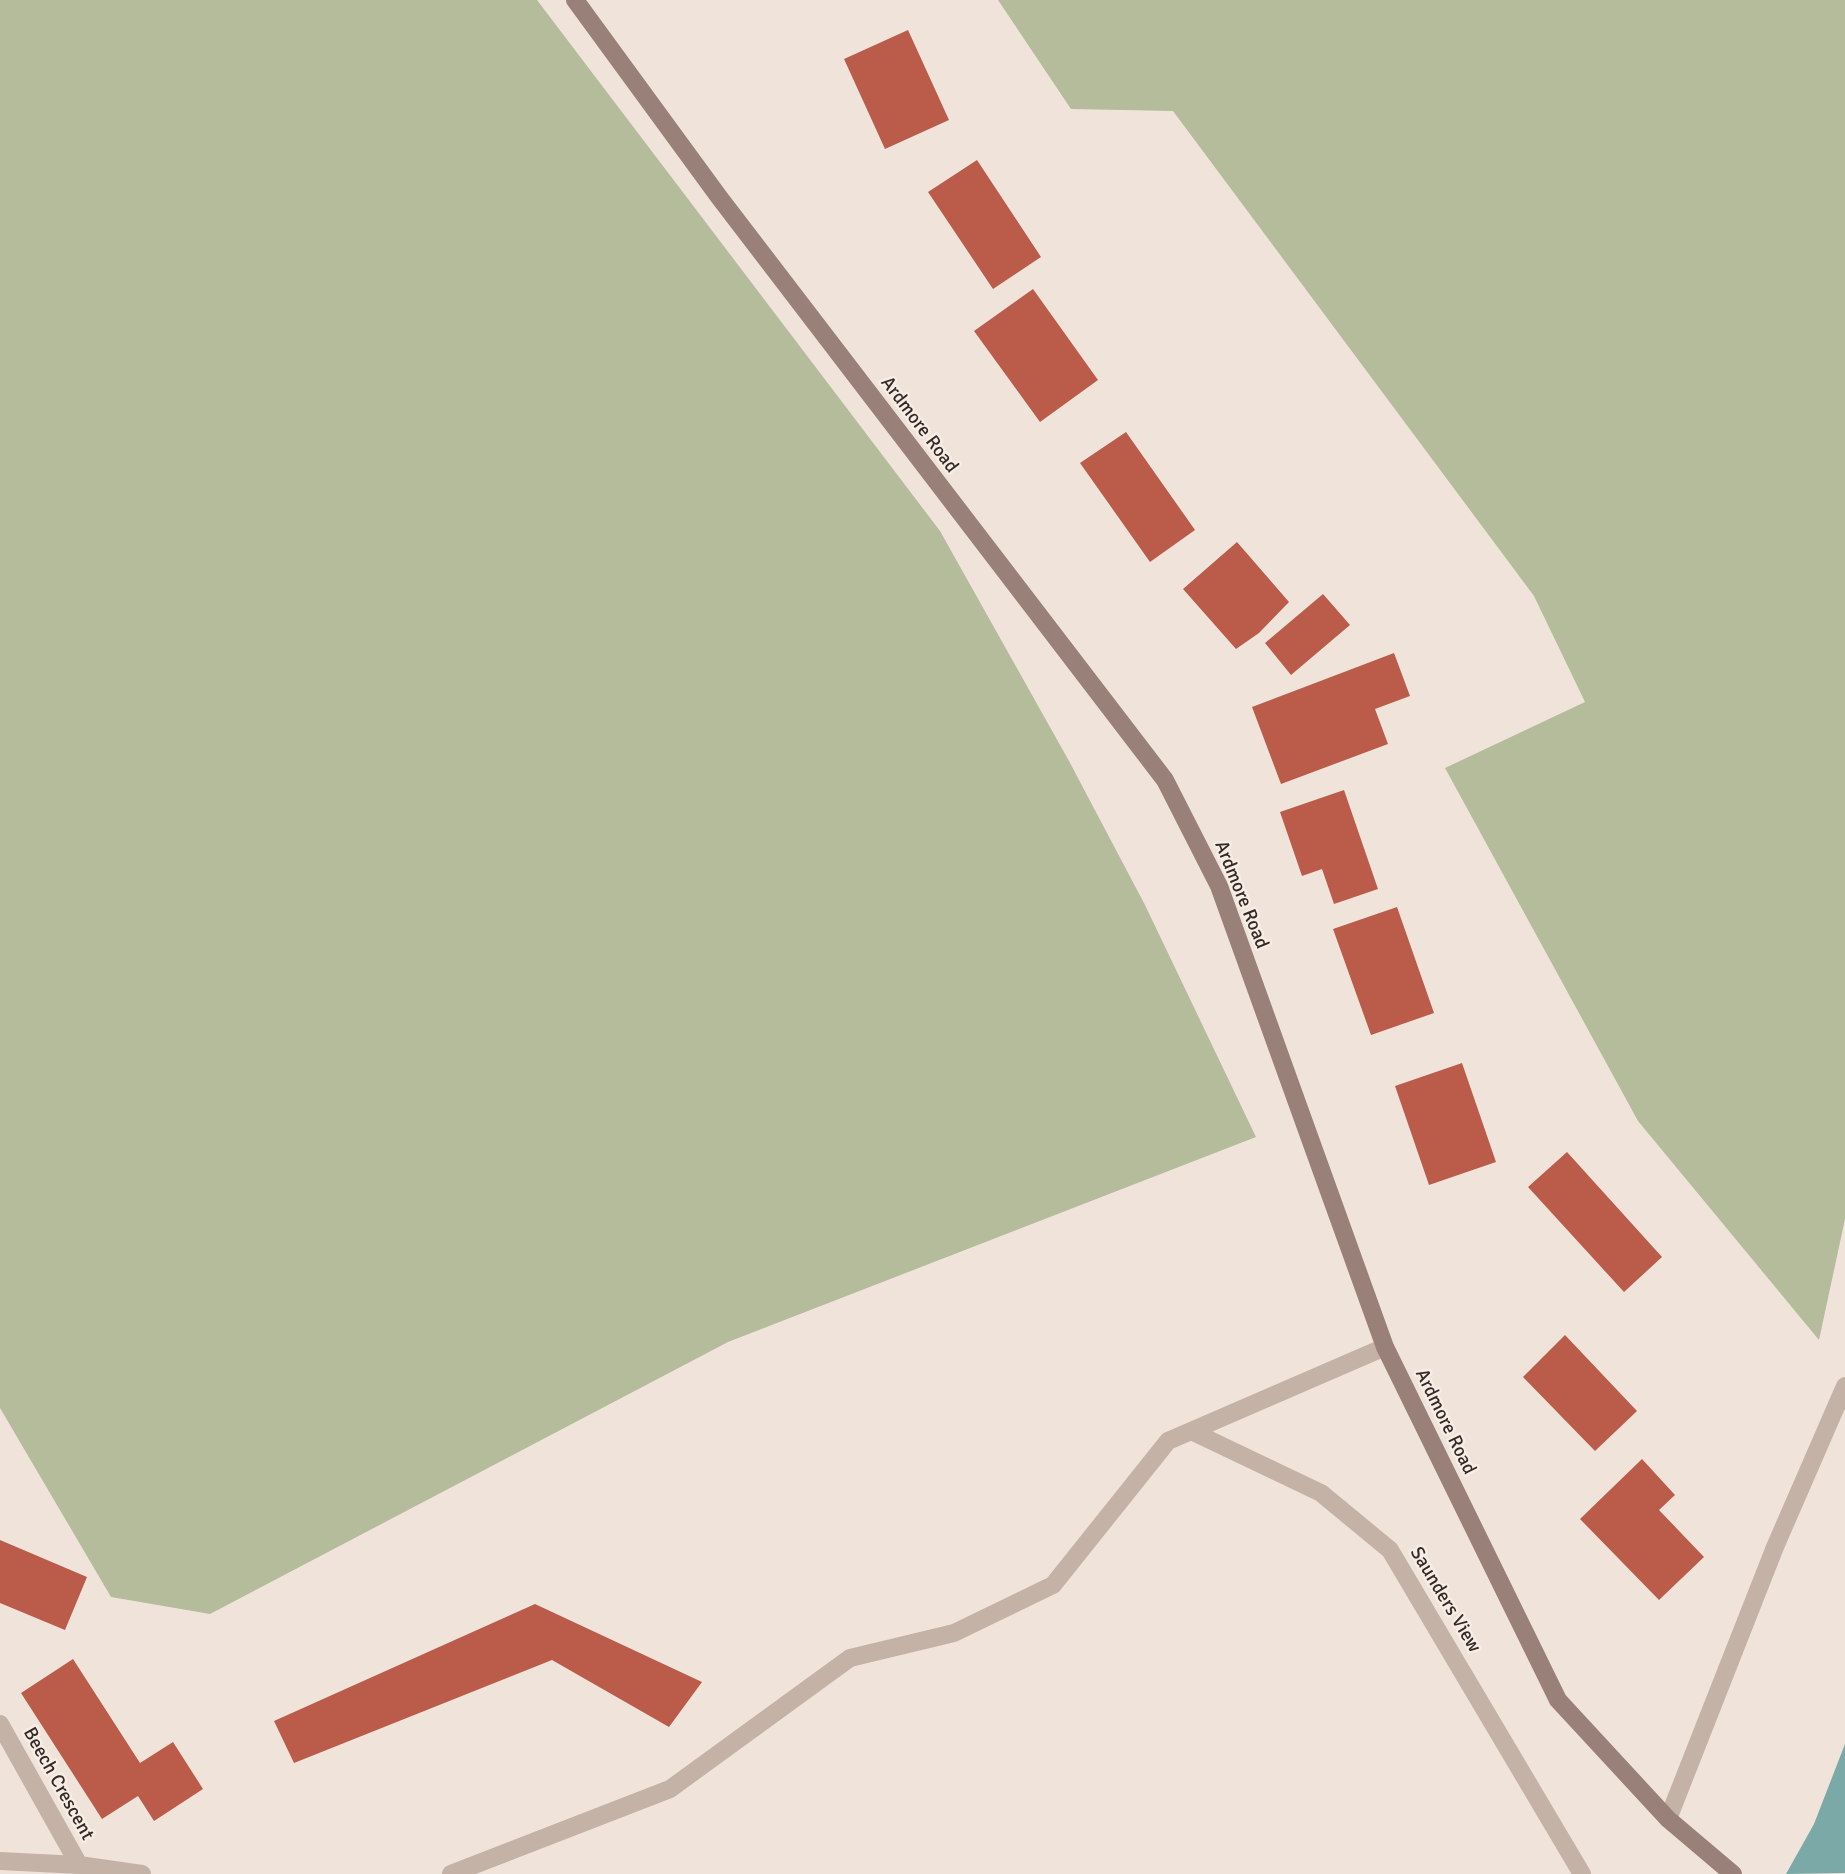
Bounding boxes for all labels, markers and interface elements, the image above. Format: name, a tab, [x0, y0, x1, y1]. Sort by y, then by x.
street label: Ardmore Road	[875, 372, 963, 478]
street label: Ardmore Road	[1209, 838, 1273, 952]
street label: Ardmore Road	[1410, 1366, 1480, 1478]
street label: Saunders View	[1405, 1543, 1485, 1657]
street label: Beech Crescent	[18, 1724, 98, 1844]

